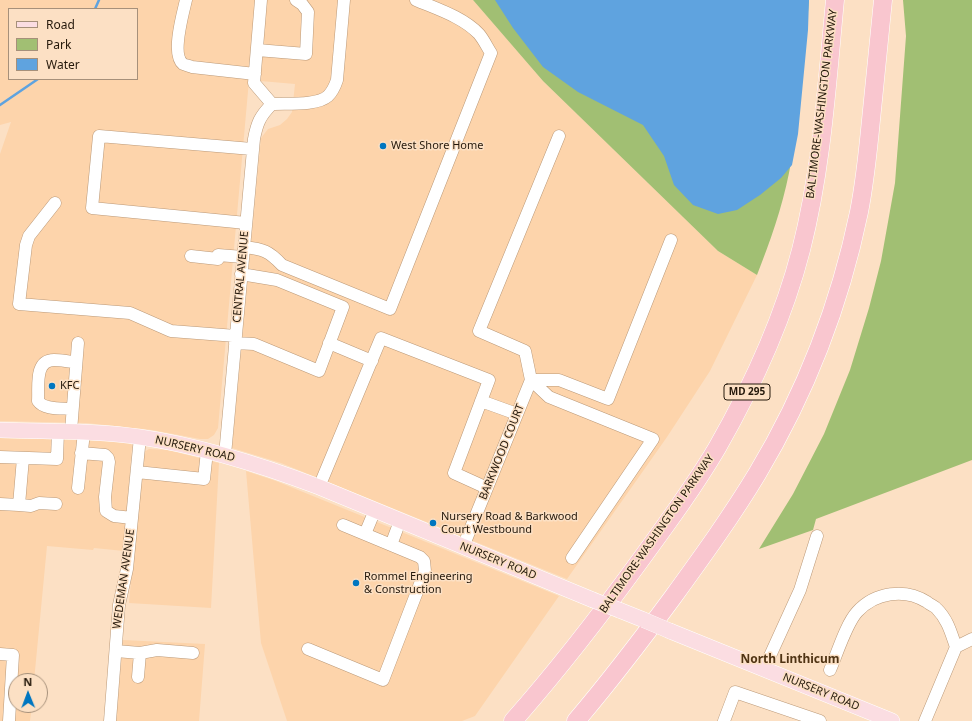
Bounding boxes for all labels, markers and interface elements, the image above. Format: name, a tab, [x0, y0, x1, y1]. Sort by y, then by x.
legend	[8, 8, 138, 80]
street label: BALTIMORE-WASHINGTON PARKWAY	[804, 9, 840, 199]
text: Road	[46, 16, 75, 33]
text: Park	[46, 36, 71, 53]
text: Water	[46, 56, 80, 73]
place label: West Shore Home	[391, 139, 483, 153]
marker: West Shore Home	[378, 141, 388, 151]
street label: CENTRAL AVENUE	[230, 231, 252, 323]
place label: KFC	[60, 379, 79, 393]
marker: KFC	[47, 381, 57, 391]
road number: MD 295	[724, 384, 770, 400]
street label: BARKWOOD COURT	[477, 402, 527, 502]
street label: NURSERY ROAD	[154, 433, 236, 465]
street label: BALTIMORE-WASHINGTON PARKWAY	[597, 452, 717, 616]
place label: Nursery Road & Barkwood Court Westbound	[441, 510, 578, 536]
marker: Nursery Road & Barkwood Court Westbound	[428, 518, 438, 528]
street label: WEDEMAN AVENUE	[110, 528, 138, 630]
street label: NURSERY ROAD	[458, 540, 538, 582]
place label: Rommel Engineering & Construction	[364, 570, 473, 596]
marker: Rommel Engineering & Construction	[351, 578, 361, 588]
district label: North Linthicum	[740, 653, 840, 667]
street label: NURSERY ROAD	[781, 671, 861, 713]
north arrow	[8, 673, 48, 713]
text: N	[23, 674, 32, 689]

